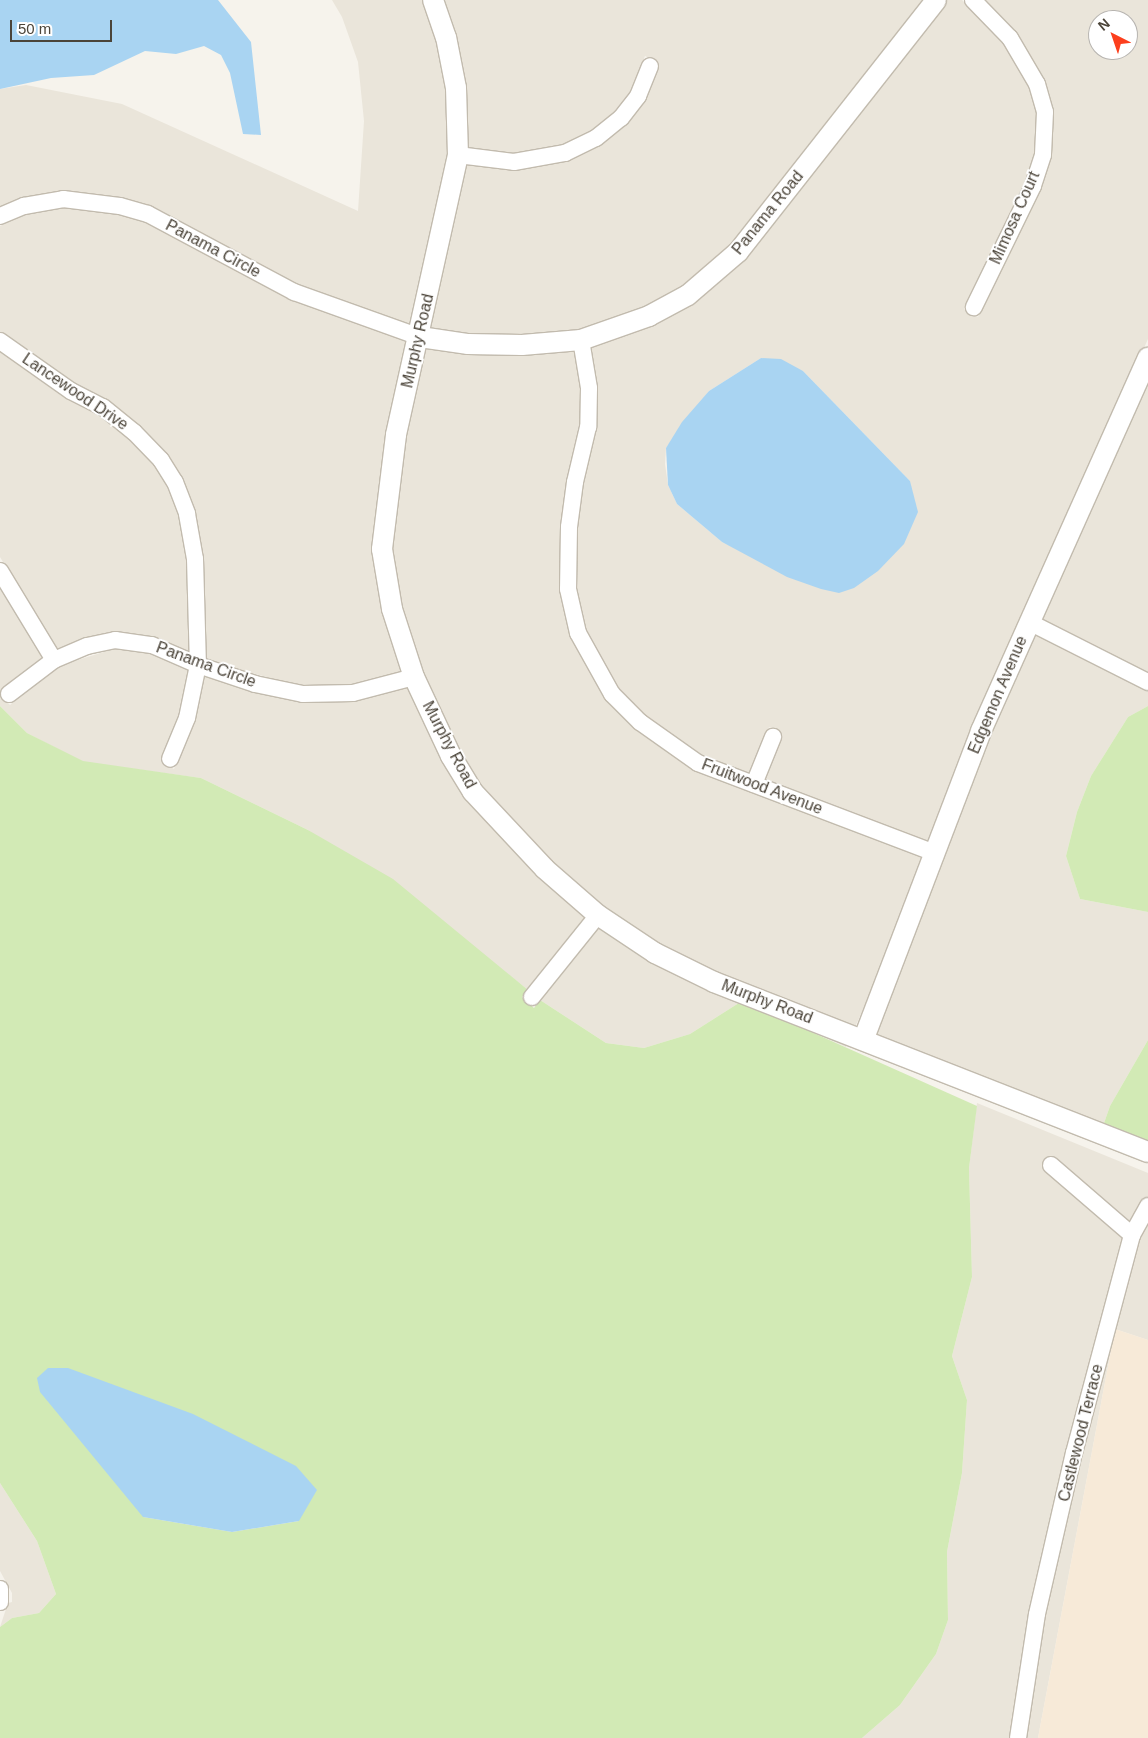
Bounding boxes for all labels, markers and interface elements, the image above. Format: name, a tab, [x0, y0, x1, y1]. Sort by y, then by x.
scale bar	[12, 10, 115, 42]
north arrow	[1088, 10, 1138, 60]
text: N	[1095, 15, 1113, 34]
text: 50 m	[18, 20, 51, 37]
street label: Panama Road	[728, 167, 808, 259]
street label: Mimosa Court	[986, 169, 1044, 267]
street label: Panama Circle	[162, 216, 264, 282]
street label: Murphy Road	[398, 292, 438, 390]
street label: Lancewood Drive	[18, 349, 132, 435]
street label: Edgemon Avenue	[964, 633, 1032, 757]
street label: Panama Circle	[153, 638, 259, 692]
street label: Murphy Road	[418, 698, 480, 792]
street label: Fruitwood Avenue	[698, 755, 826, 819]
street label: Murphy Road	[719, 976, 815, 1028]
street label: Castlewood Terrace	[1055, 1362, 1107, 1504]

